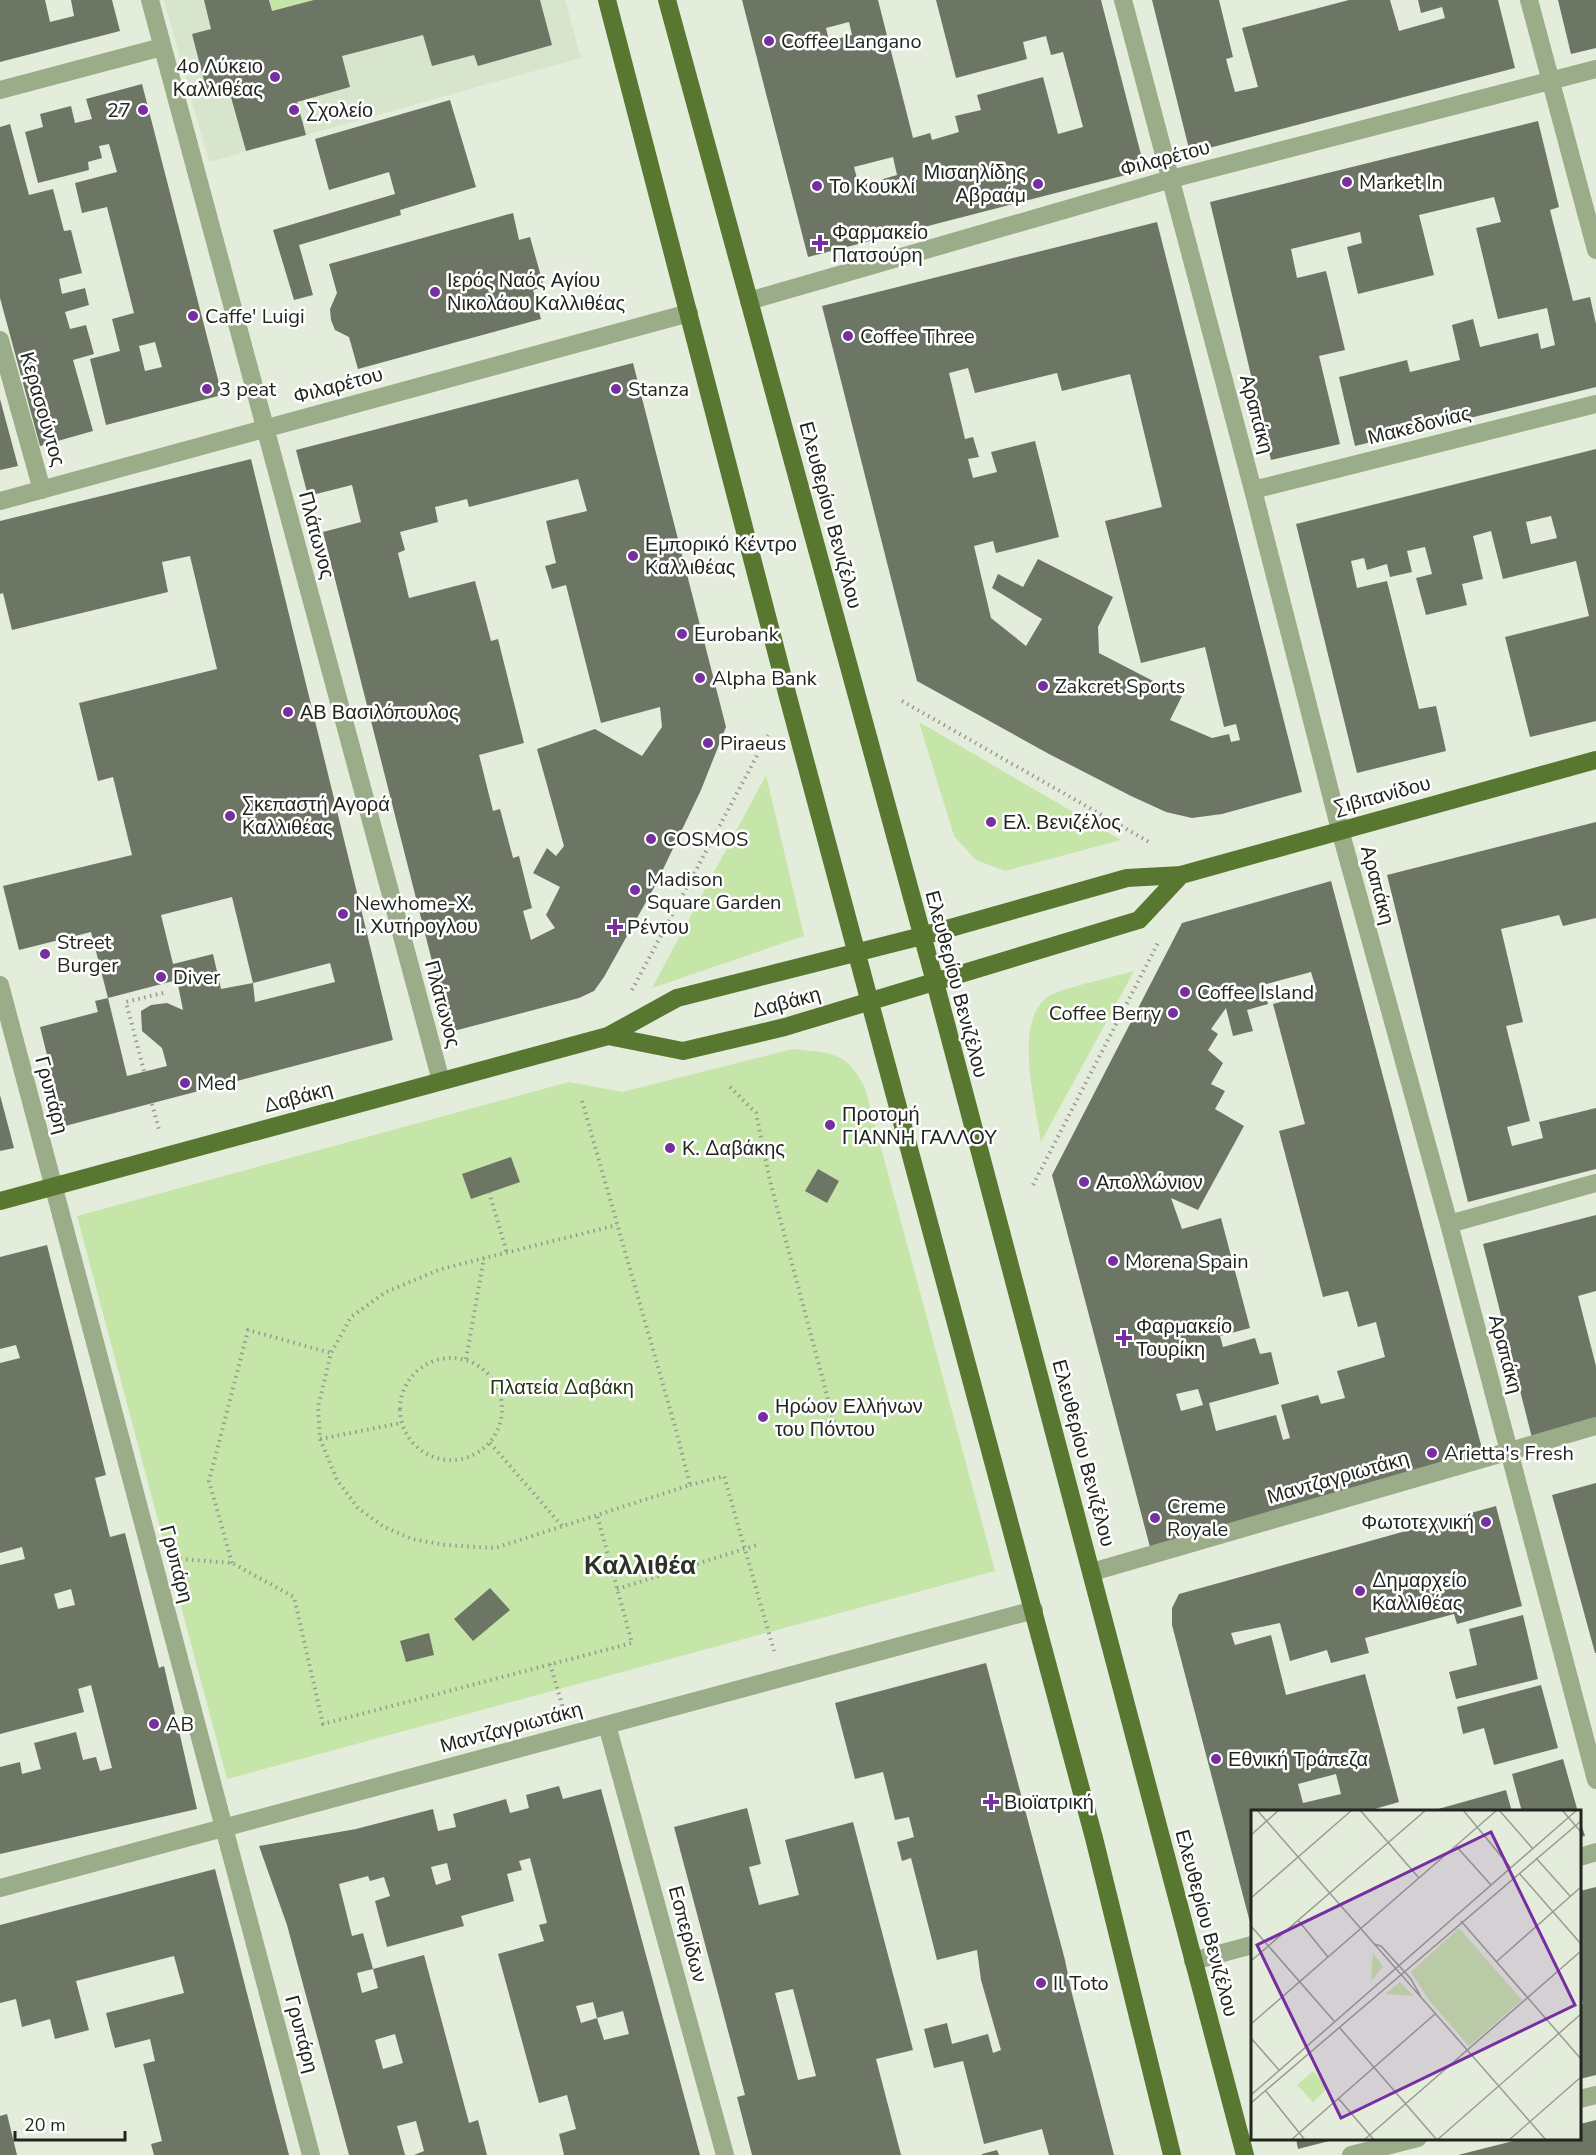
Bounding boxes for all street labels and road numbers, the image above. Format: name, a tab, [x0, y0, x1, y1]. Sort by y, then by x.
street label: Φιλαρέτου	[1117, 134, 1213, 183]
street label: Κερασούντος	[13, 349, 72, 470]
street label: Φιλαρέτου	[290, 361, 386, 410]
street label: Αραπάκη	[1233, 372, 1280, 457]
street label: Μακεδονίας	[1365, 400, 1474, 451]
street label: Ελευθερίου Βενιζέλου	[793, 419, 868, 612]
street label: Πλάτωνος	[292, 488, 341, 582]
street label: Σιβιτανίδου	[1331, 770, 1434, 821]
street label: Αραπάκη	[1354, 843, 1401, 928]
street label: Ελευθερίου Βενιζέλου	[919, 888, 994, 1081]
street label: Πλάτωνος	[418, 957, 467, 1051]
street label: Δαβάκη	[749, 980, 824, 1025]
street label: Γρυπάρη	[28, 1053, 75, 1137]
street label: Δαβάκη	[261, 1075, 336, 1120]
street label: Αραπάκη	[1482, 1312, 1529, 1397]
street label: Ελευθερίου Βενιζέλου	[1046, 1357, 1121, 1550]
street label: Μαντζαγριωτάκη	[1264, 1444, 1412, 1511]
street label: Γρυπάρη	[153, 1522, 200, 1606]
street label: Μαντζαγριωτάκη	[437, 1696, 585, 1759]
street label: Ελευθερίου Βενιζέλου	[1169, 1827, 1244, 2020]
street label: Εσπερίδων	[662, 1883, 713, 1985]
street label: Γρυπάρη	[278, 1992, 325, 2076]

